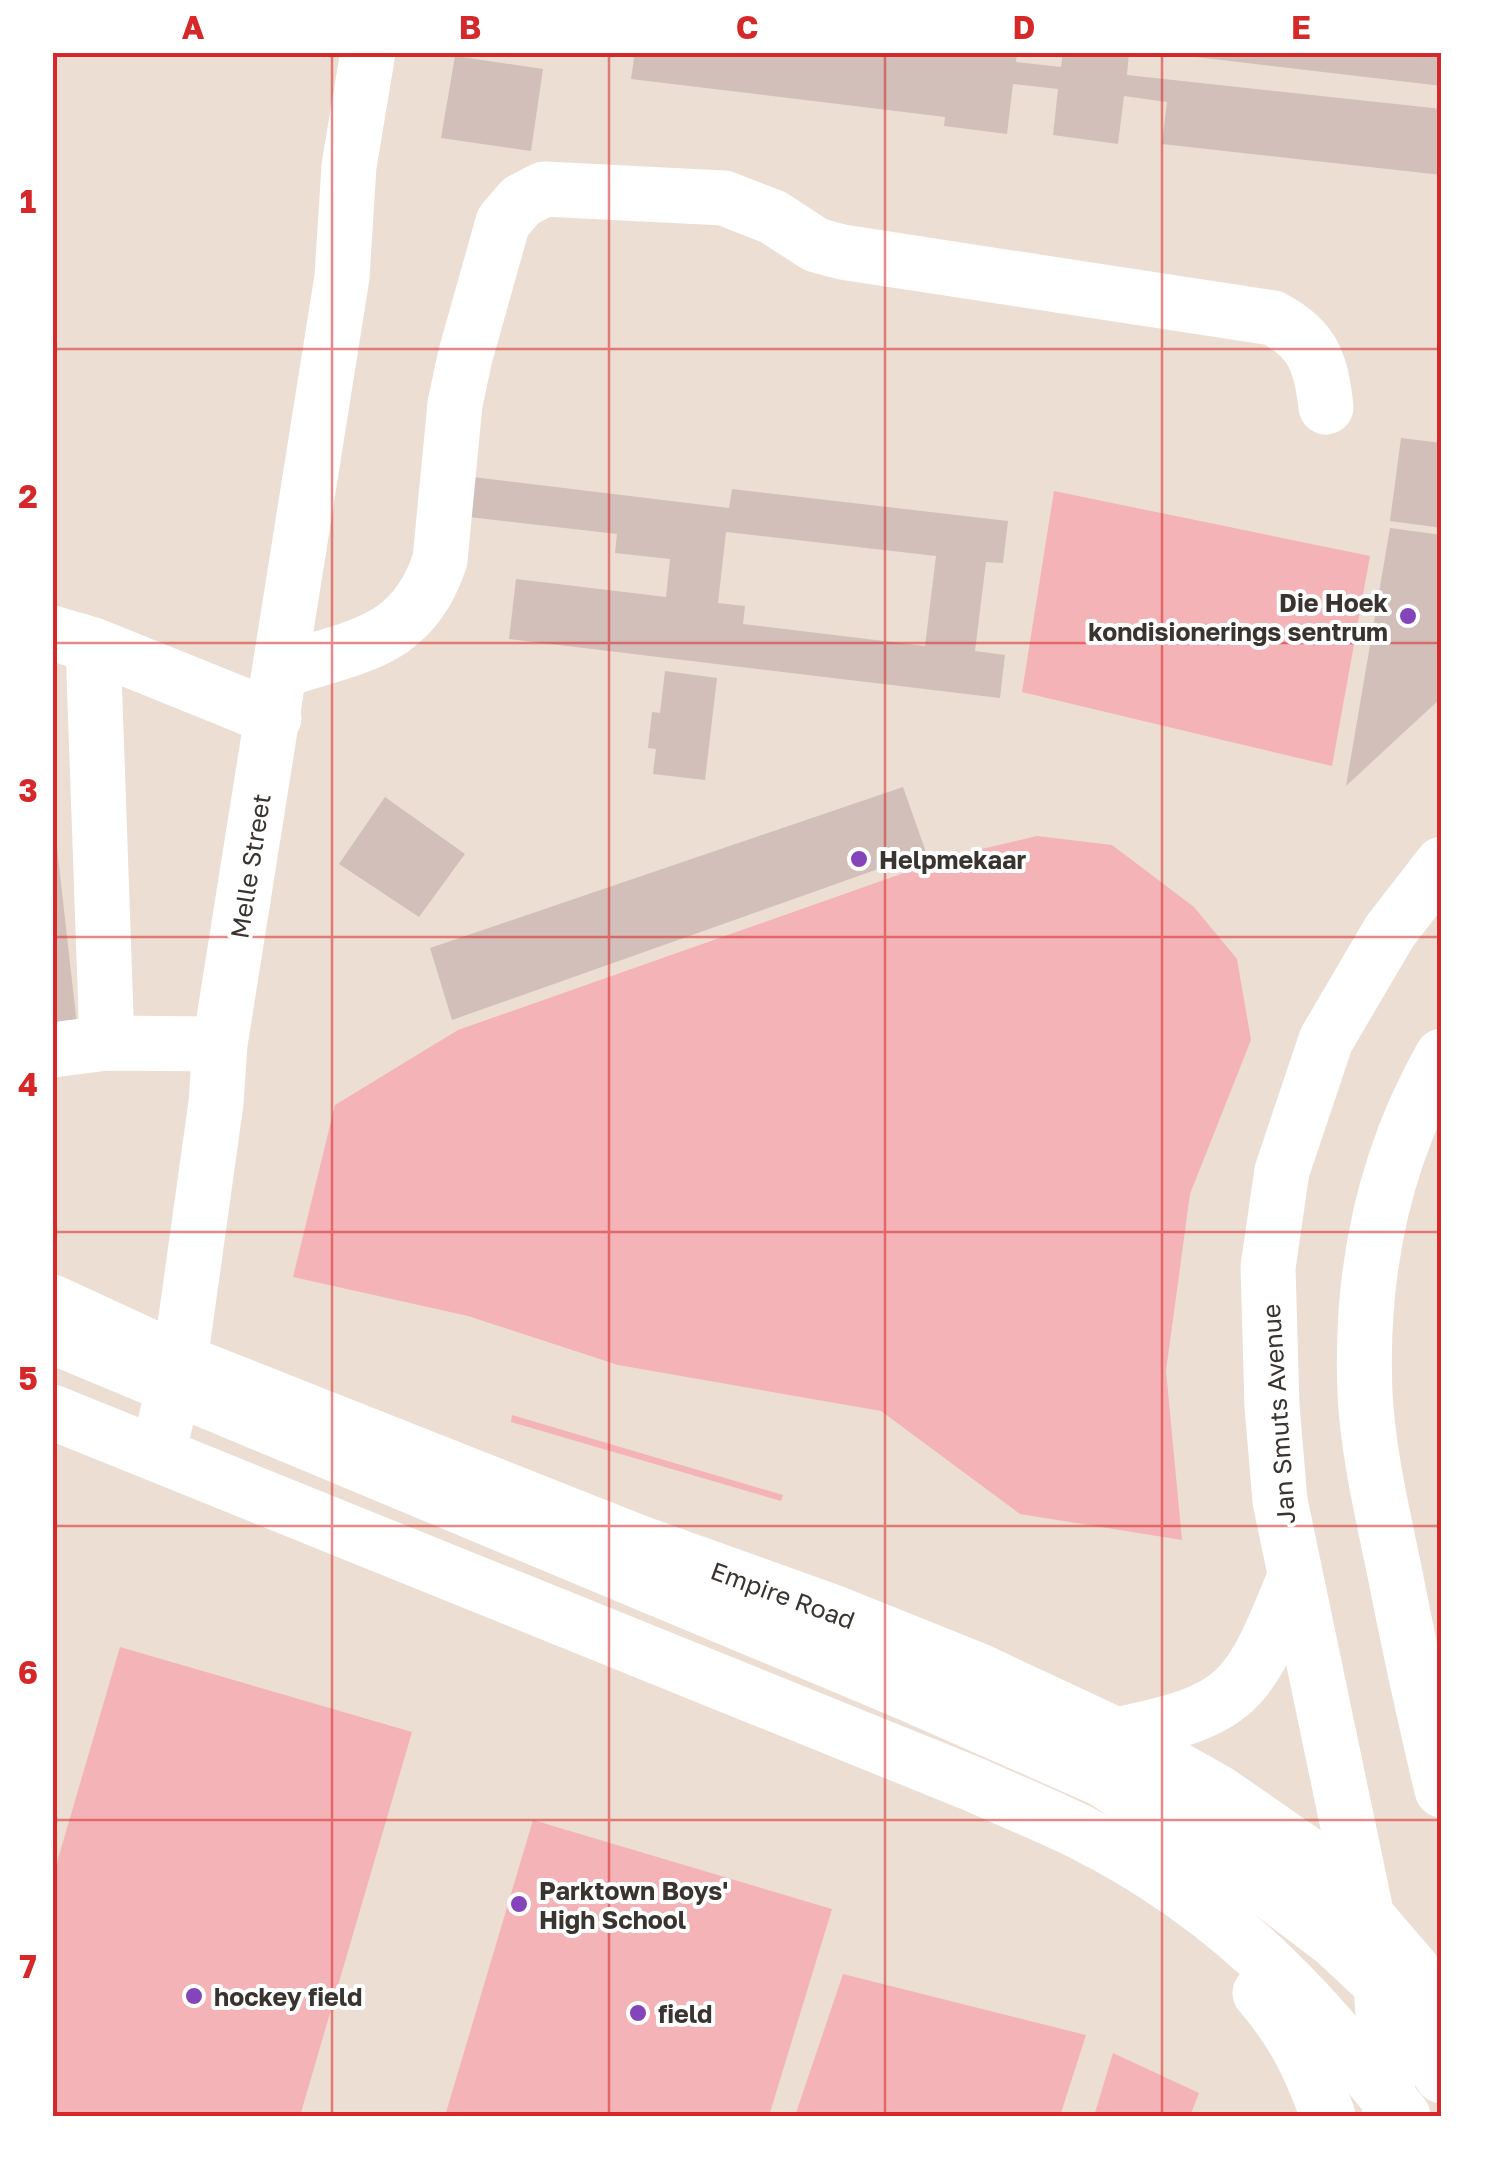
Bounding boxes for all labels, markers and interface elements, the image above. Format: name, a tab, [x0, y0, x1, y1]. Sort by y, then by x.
text: A	[182, 8, 205, 46]
text: B	[459, 8, 481, 46]
text: C	[736, 8, 758, 46]
text: D	[1013, 8, 1035, 46]
text: E	[1291, 8, 1311, 46]
text: 1	[20, 182, 36, 220]
text: 2	[18, 477, 38, 515]
place label: Die Hoek kondisionerings sentrum	[1088, 587, 1388, 647]
marker: Die Hoek kondisionerings sentrum	[1397, 605, 1419, 627]
text: 3	[18, 771, 38, 809]
street label: Melle Street	[223, 791, 277, 941]
place label: Helpmekaar	[879, 844, 1026, 875]
marker: Helpmekaar	[848, 848, 870, 870]
text: 4	[18, 1065, 38, 1103]
street label: Jan Smuts Avenue	[1255, 1303, 1301, 1525]
text: 5	[18, 1359, 38, 1397]
street label: Empire Road	[707, 1555, 859, 1635]
text: 6	[18, 1653, 38, 1691]
place label: Parktown Boys' High School	[539, 1875, 728, 1935]
marker: Parktown Boys' High School	[508, 1893, 530, 1915]
text: 7	[19, 1947, 37, 1985]
place label: hockey field	[214, 1981, 362, 2012]
marker: hockey field	[183, 1985, 205, 2007]
place label: field	[658, 1998, 712, 2029]
marker: field	[627, 2002, 649, 2024]

